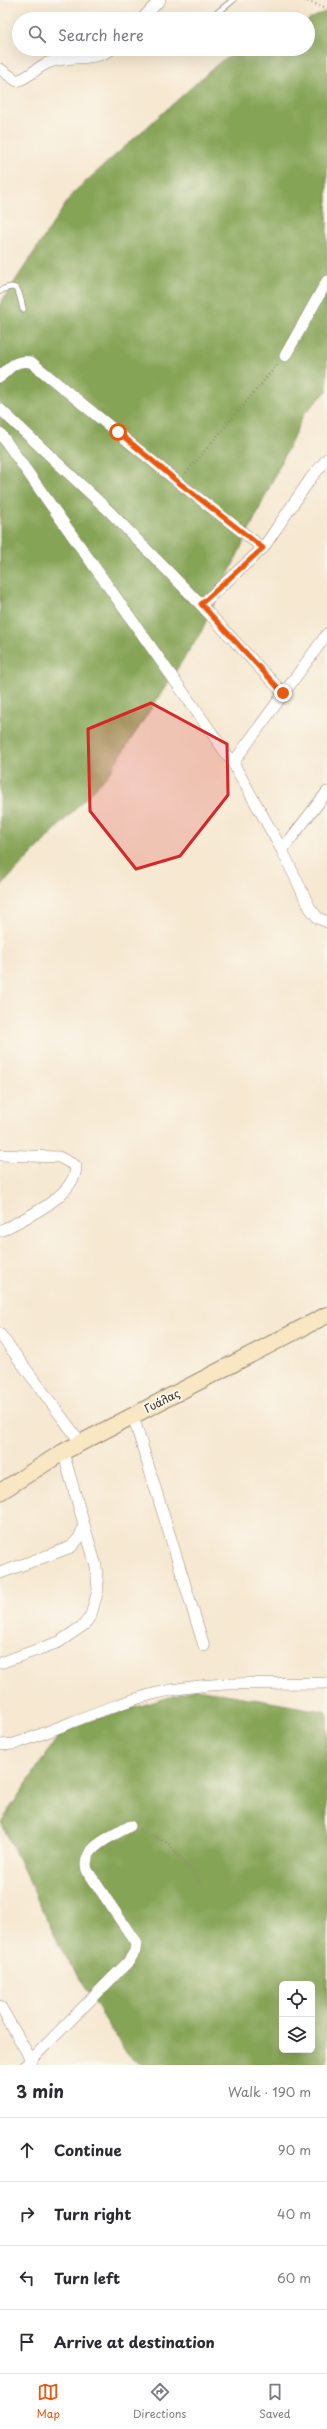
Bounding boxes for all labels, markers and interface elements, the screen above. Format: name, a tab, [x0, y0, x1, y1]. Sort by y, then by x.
search box	[12, 12, 315, 56]
icon: search	[26, 23, 48, 45]
text: Search here	[58, 23, 144, 46]
route start	[109, 423, 127, 441]
route end	[274, 684, 292, 702]
street label: Γυάλας	[141, 1384, 183, 1417]
map controls	[279, 1981, 315, 2053]
button: locate	[279, 1981, 315, 2017]
button: layers	[279, 2017, 315, 2053]
text: 3 min	[16, 2078, 64, 2104]
text: Walk · 190 m	[228, 2082, 311, 2101]
text: Continue	[54, 2138, 122, 2161]
icon: ahead	[16, 2139, 38, 2161]
text: 90 m	[278, 2140, 311, 2159]
text: Turn right	[54, 2202, 131, 2225]
icon: right	[16, 2203, 38, 2225]
text: 40 m	[277, 2204, 311, 2223]
text: Turn left	[54, 2266, 120, 2289]
icon: left	[16, 2267, 38, 2289]
text: 60 m	[277, 2268, 311, 2287]
text: Arrive at destination	[54, 2330, 215, 2353]
icon: arrive	[16, 2331, 38, 2353]
tab: Map	[36, 2381, 60, 2422]
tab: Directions	[133, 2381, 186, 2422]
tab: Saved	[259, 2381, 291, 2422]

